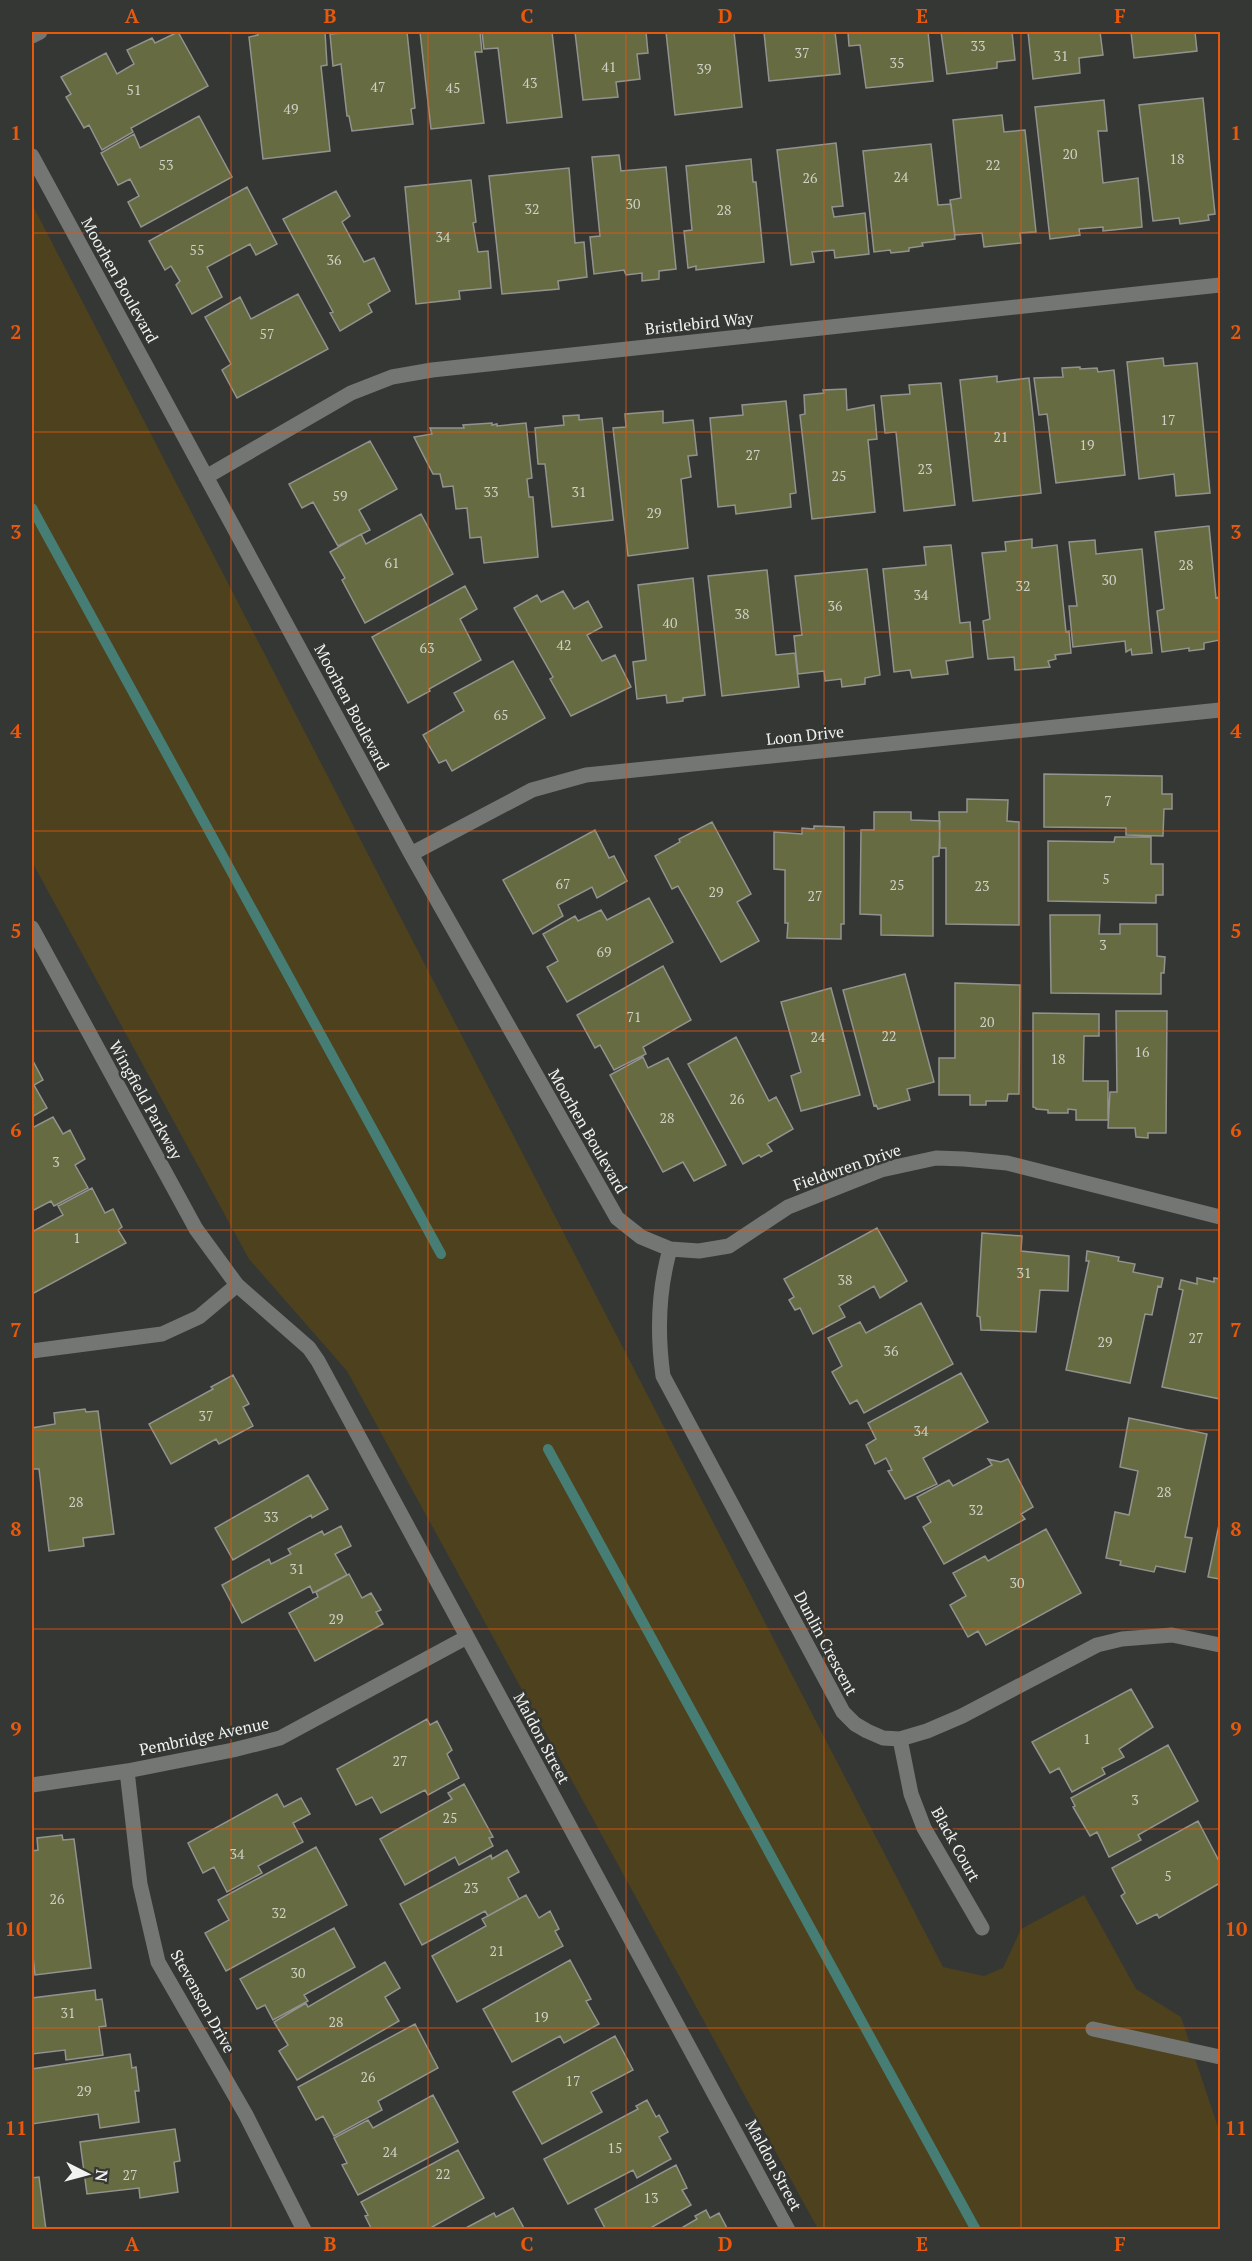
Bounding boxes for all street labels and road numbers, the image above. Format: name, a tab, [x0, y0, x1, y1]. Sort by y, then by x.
street label: Moorhen Boulevard	[76, 213, 164, 347]
street label: Bristlebird Way	[644, 306, 755, 340]
street label: Moorhen Boulevard	[309, 640, 395, 774]
street label: Loon Drive	[765, 720, 845, 750]
street label: Wingfield Parkway	[104, 1037, 188, 1164]
street label: Moorhen Boulevard	[543, 1065, 633, 1197]
street label: Fieldwren Drive	[790, 1138, 904, 1196]
street label: Dunlin Crescent	[789, 1587, 863, 1699]
street label: Maldon Street	[509, 1688, 575, 1788]
street label: Pembridge Avenue	[137, 1712, 271, 1760]
street label: Black Court	[926, 1803, 986, 1885]
street label: Stevenson Drive	[166, 1945, 240, 2057]
street label: Maldon Street	[741, 2115, 807, 2215]

